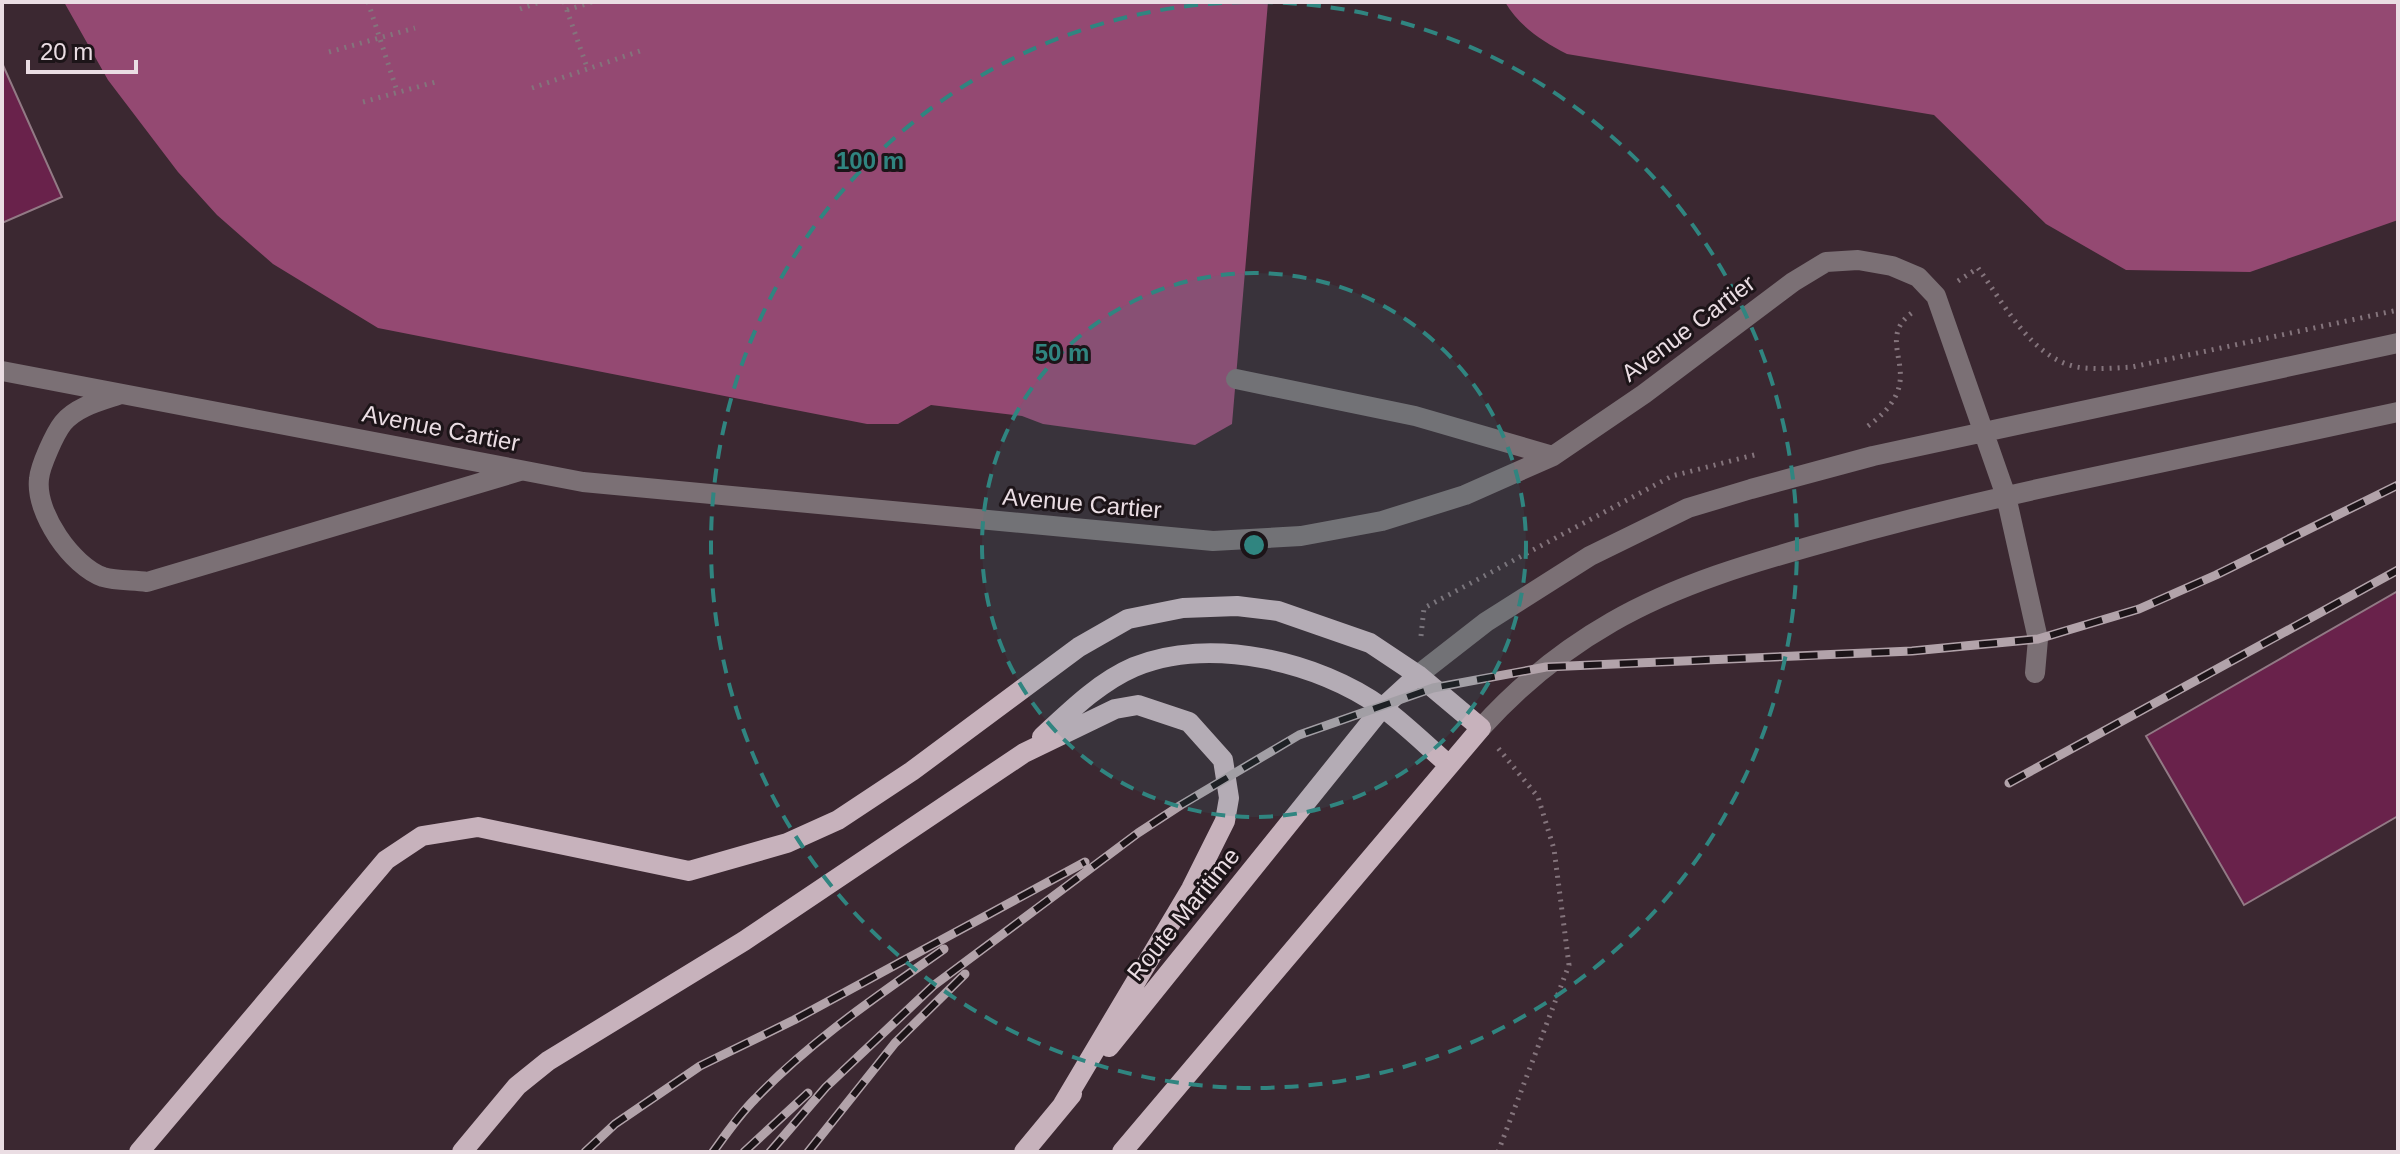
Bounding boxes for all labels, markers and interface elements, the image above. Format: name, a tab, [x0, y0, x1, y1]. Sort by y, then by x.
scale bar	[28, 24, 136, 74]
text: 20 m	[40, 38, 93, 65]
text: 100 m	[836, 147, 904, 174]
street label: Avenue Cartier	[1616, 269, 1760, 387]
text: 50 m	[1035, 339, 1089, 366]
street label: Avenue Cartier	[360, 400, 522, 456]
street label: Avenue Cartier	[1001, 483, 1163, 523]
centre of rings	[1240, 531, 1268, 559]
street label: Route Maritime	[1121, 842, 1245, 986]

